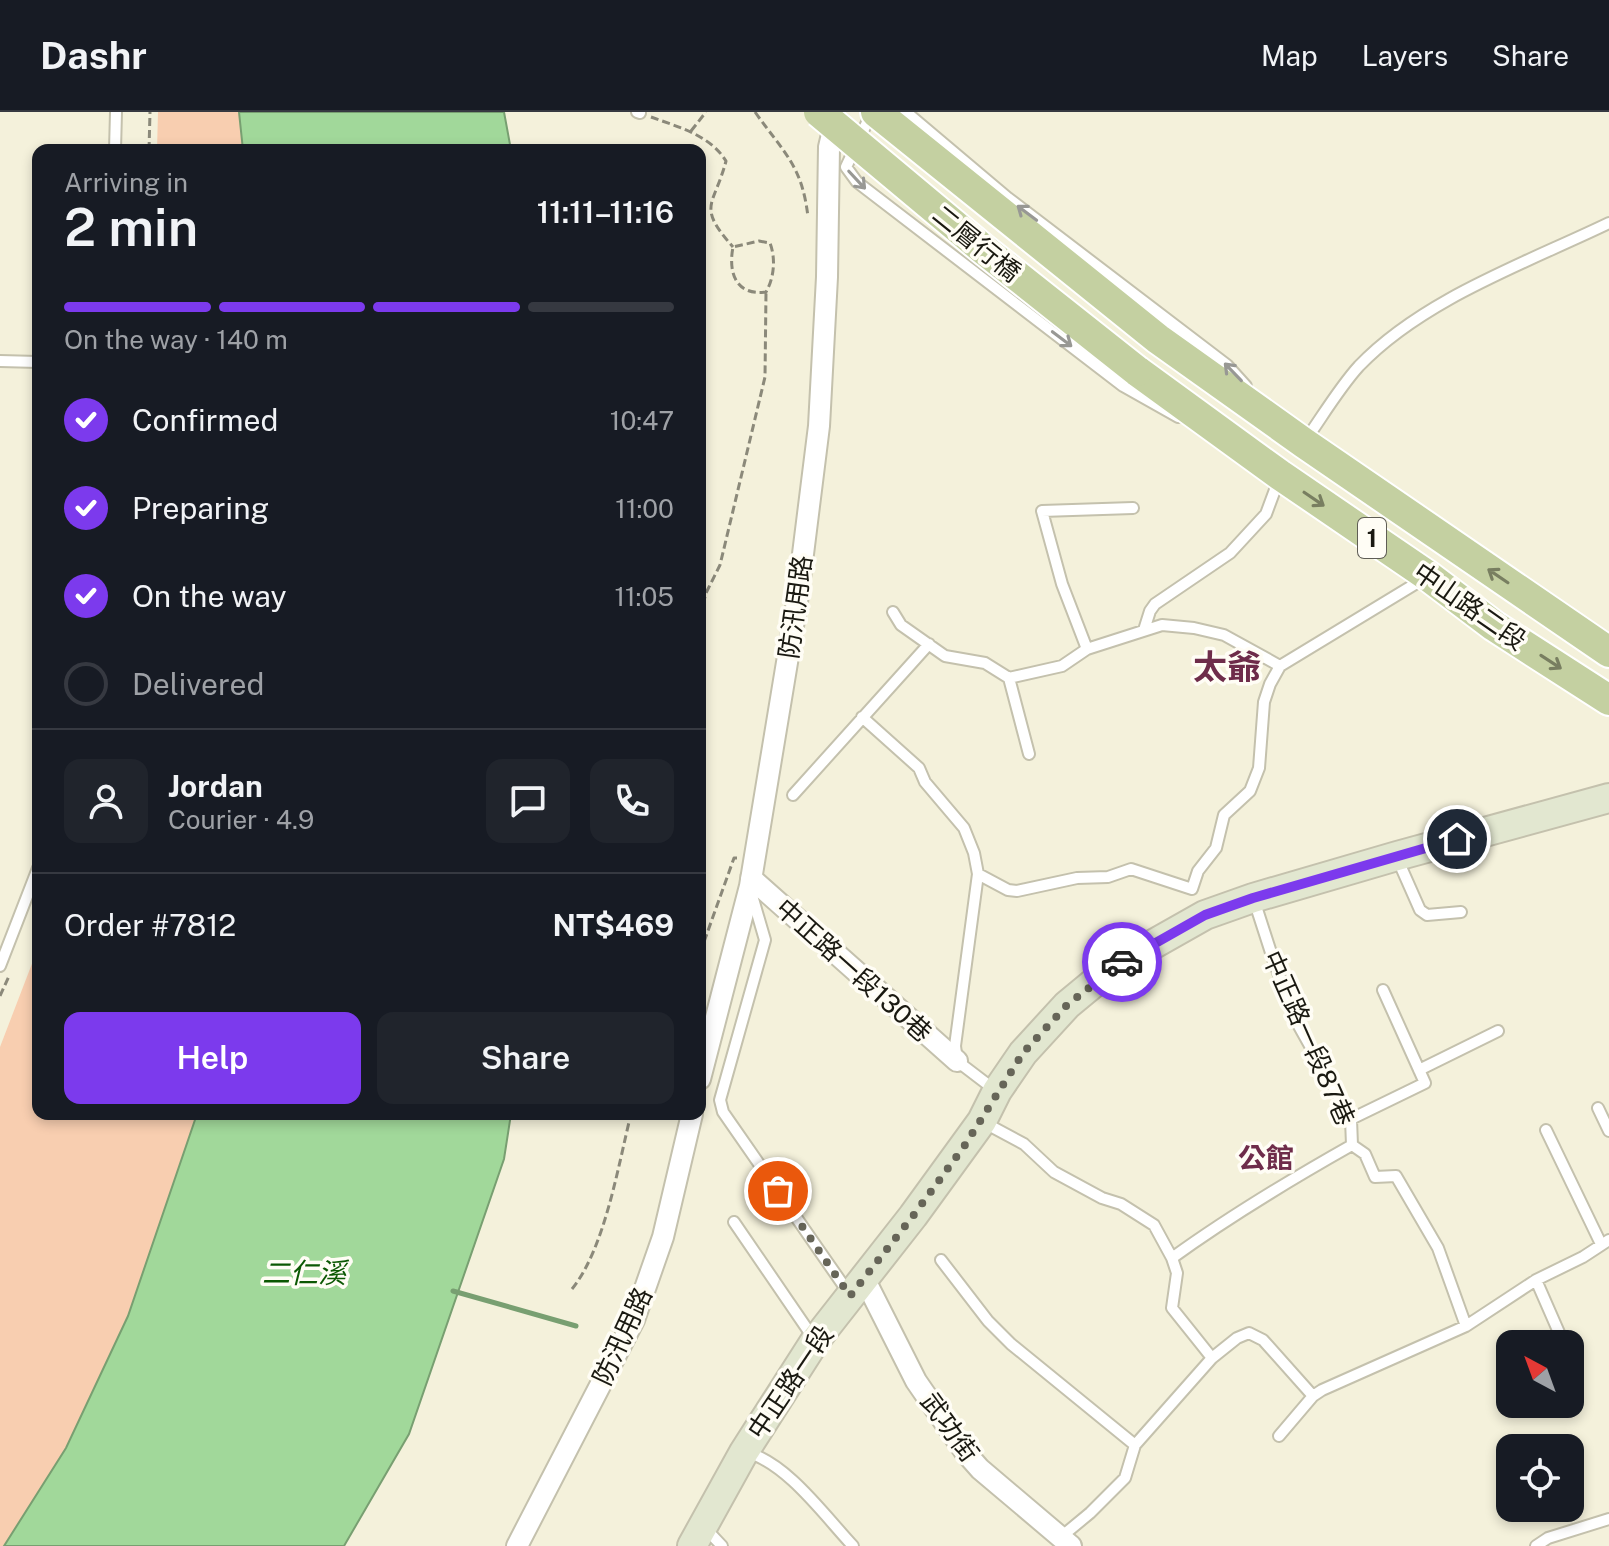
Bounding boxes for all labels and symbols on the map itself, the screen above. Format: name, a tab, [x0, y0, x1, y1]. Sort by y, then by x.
one-way arrow	[847, 169, 866, 190]
street label: 二層行橋	[927, 198, 1027, 288]
one-way arrow	[1017, 205, 1038, 222]
one-way arrow	[1051, 331, 1072, 348]
one-way arrow	[1223, 362, 1242, 382]
one-way arrow	[1303, 490, 1325, 507]
road number: 1	[1358, 518, 1386, 558]
street label: 防汛用路	[772, 553, 818, 661]
street label: 中山路二段	[1408, 556, 1532, 656]
one-way arrow	[1488, 568, 1510, 584]
district label: 太爺	[1193, 647, 1261, 687]
one-way arrow	[1539, 655, 1562, 671]
pin	[1423, 805, 1491, 873]
street label: 中正路一段130巷	[770, 892, 938, 1048]
courier	[1082, 922, 1162, 1002]
street label: 中正路一段87巷	[1257, 946, 1361, 1130]
district label: 公館	[1238, 1141, 1294, 1174]
pin	[744, 1157, 812, 1225]
water label: 二仁溪	[262, 1256, 350, 1289]
street label: 防汛用路	[586, 1282, 658, 1390]
street label: 中正路一段	[741, 1319, 839, 1445]
north arrow	[1496, 1330, 1584, 1418]
street label: 武功街	[915, 1386, 985, 1468]

